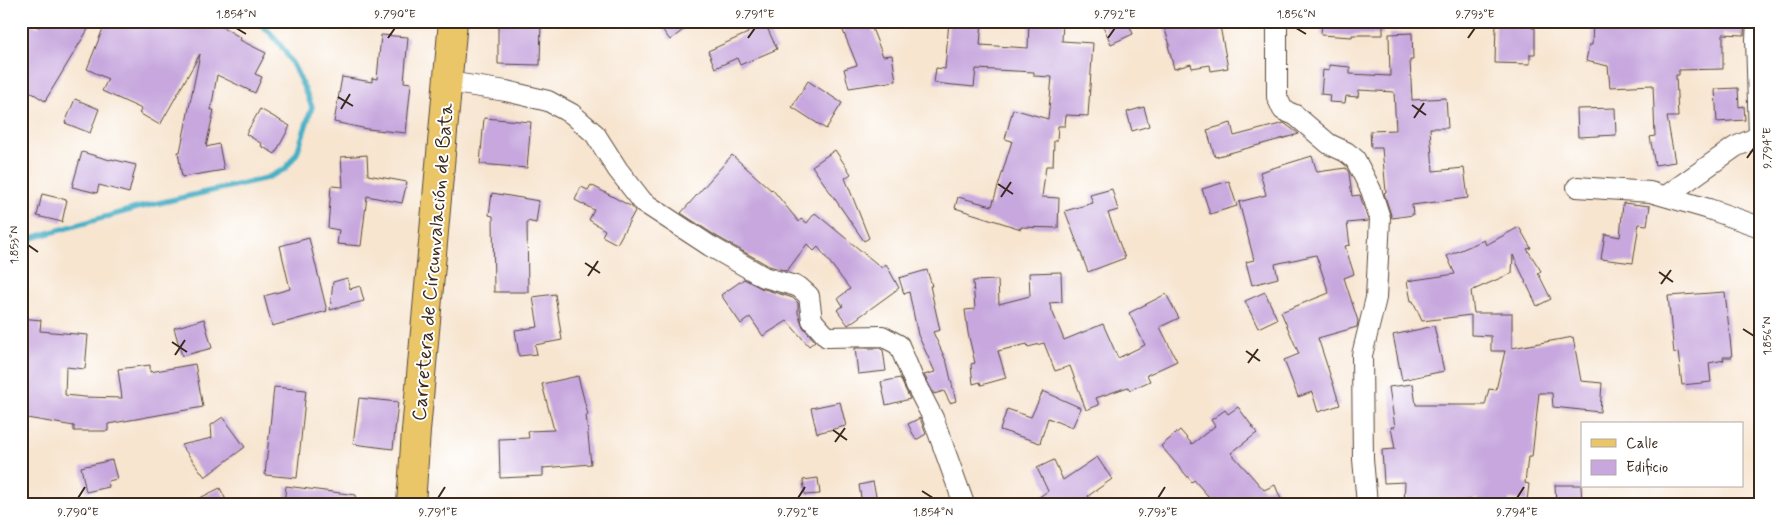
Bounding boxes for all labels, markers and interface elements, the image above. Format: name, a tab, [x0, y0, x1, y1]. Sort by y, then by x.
text: 1.854°N	[216, 7, 256, 23]
text: 9.790°E	[374, 7, 416, 23]
text: 9.791°E	[736, 7, 774, 23]
text: 9.792°E	[1094, 7, 1136, 23]
text: 1.856°N	[1276, 7, 1316, 23]
text: 9.793°E	[1455, 7, 1495, 23]
street label: Carretera de Circunvalación de Bata	[406, 101, 461, 422]
text: 9.794°E	[1760, 127, 1776, 169]
text: 1.853°N	[7, 226, 23, 264]
text: 1.856°N	[1760, 316, 1776, 356]
legend	[1581, 422, 1744, 488]
text: Calle	[1626, 434, 1658, 454]
text: Edificio	[1626, 458, 1668, 478]
text: 9.790°E	[57, 505, 99, 521]
text: 9.791°E	[419, 505, 457, 521]
text: 9.792°E	[777, 505, 819, 521]
text: 1.854°N	[913, 505, 953, 521]
text: 9.793°E	[1138, 505, 1178, 521]
text: 9.794°E	[1496, 505, 1538, 521]

